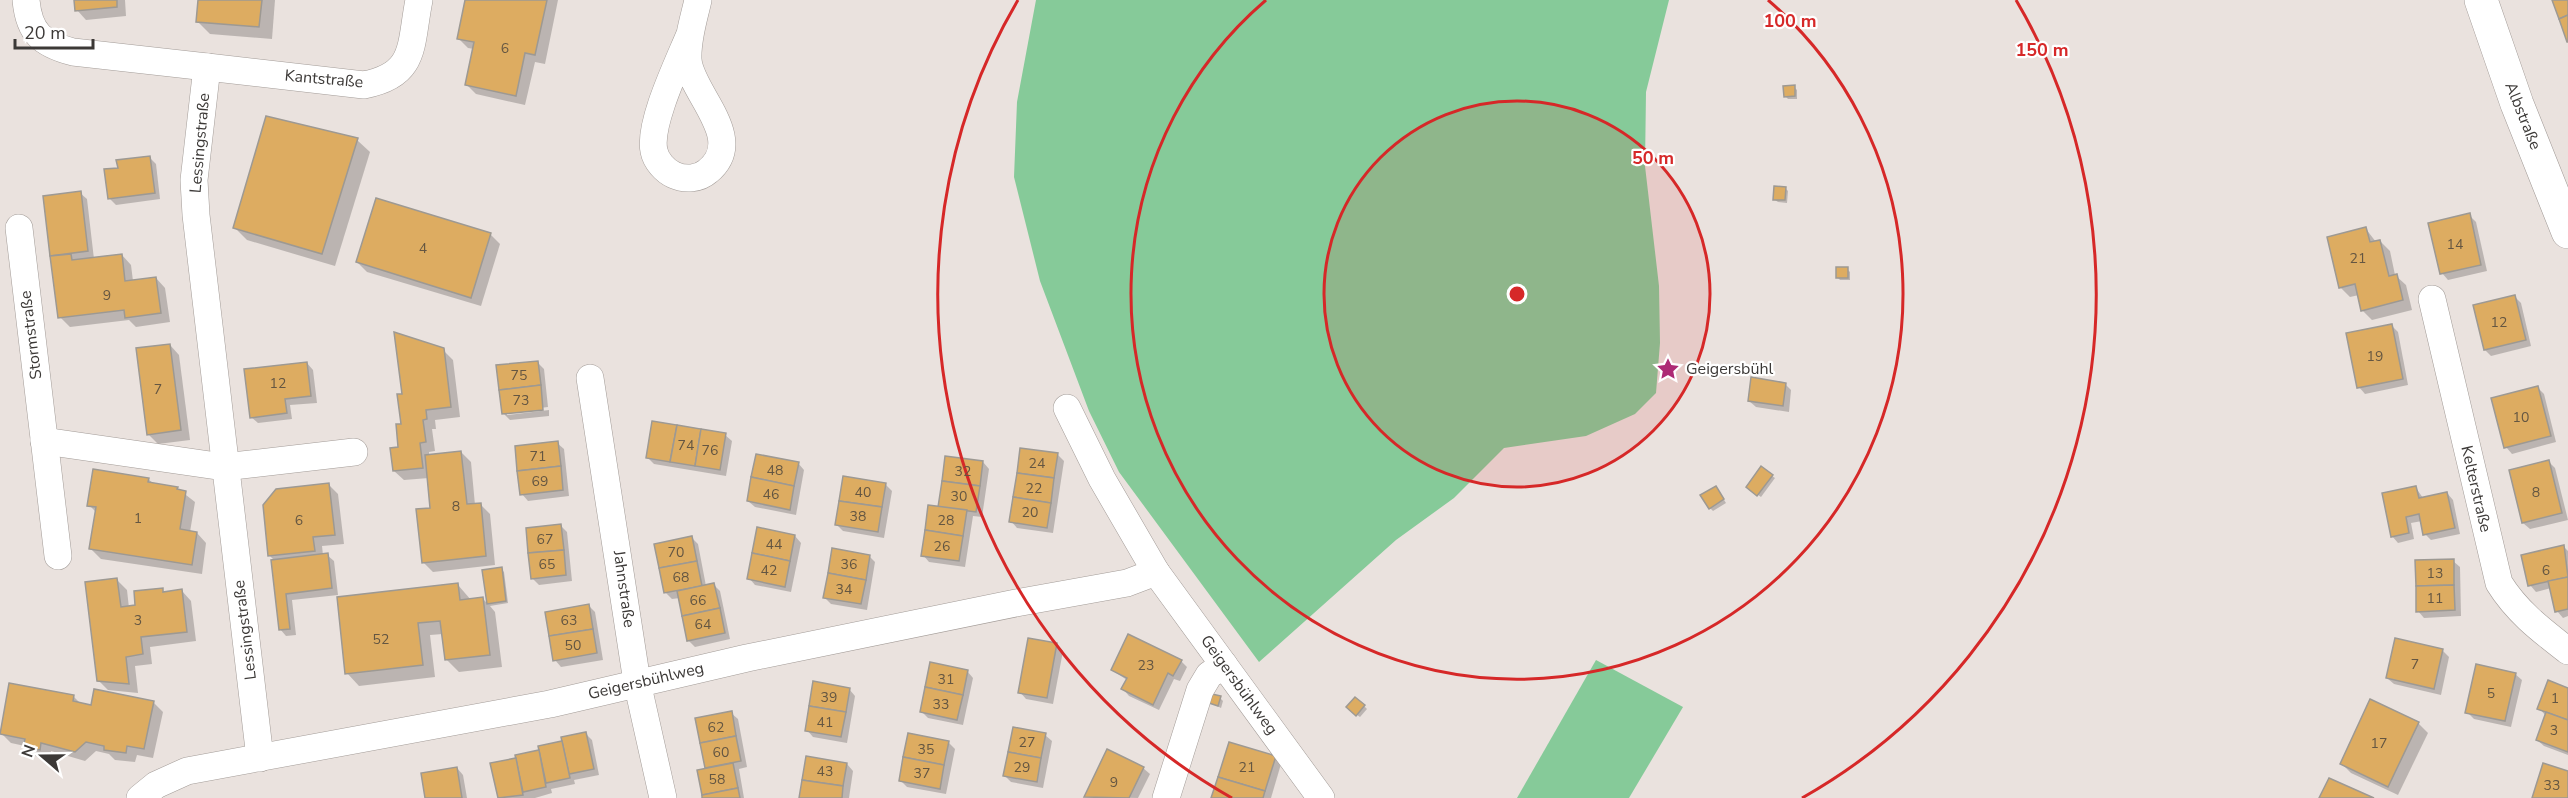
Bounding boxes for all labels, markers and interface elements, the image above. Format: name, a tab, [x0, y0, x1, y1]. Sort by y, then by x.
text: 100 m	[1763, 9, 1817, 33]
scale bar	[15, 12, 93, 50]
text: 20 m	[24, 21, 66, 45]
text: 150 m	[2015, 38, 2069, 62]
house number: 6	[501, 39, 509, 58]
street label: Kantstraße	[284, 65, 364, 93]
street label: Albstraße	[2499, 79, 2547, 153]
street label: Lessingstraße	[185, 92, 215, 194]
text: 50 m	[1632, 146, 1674, 170]
house number: 14	[2447, 235, 2463, 254]
house number: 4	[419, 239, 427, 258]
house number: 21	[2350, 249, 2366, 268]
centre of rings	[1507, 284, 1527, 304]
house number: 9	[103, 286, 111, 305]
street label: Stormstraße	[15, 289, 47, 381]
house number: 12	[2491, 313, 2507, 332]
house number: 19	[2367, 347, 2383, 366]
place icon: Geigersbühl	[1655, 356, 1681, 382]
place label: Geigersbühl	[1686, 358, 1773, 380]
house number: 75	[511, 366, 527, 385]
house number: 12	[270, 374, 286, 393]
house number: 7	[154, 380, 162, 399]
house number: 73	[513, 391, 529, 410]
house number: 10	[2513, 408, 2529, 427]
house number: 74	[678, 436, 694, 455]
house number: 76	[702, 441, 718, 460]
street label: Kelterstraße	[2455, 444, 2497, 534]
house number: 71	[530, 447, 546, 466]
house number: 24	[1029, 454, 1045, 473]
house number: 48	[767, 461, 783, 480]
house number: 32	[955, 462, 971, 481]
house number: 69	[532, 472, 548, 491]
house number: 22	[1026, 479, 1042, 498]
house number: 40	[855, 483, 871, 502]
house number: 8	[2532, 483, 2540, 502]
house number: 46	[763, 485, 779, 504]
house number: 30	[951, 487, 967, 506]
house number: 8	[452, 497, 460, 516]
house number: 20	[1022, 503, 1038, 522]
house number: 38	[850, 507, 866, 526]
house number: 1	[134, 509, 142, 528]
house number: 6	[295, 511, 303, 530]
house number: 28	[938, 511, 954, 530]
house number: 67	[537, 530, 553, 549]
house number: 44	[766, 535, 782, 554]
house number: 26	[934, 537, 950, 556]
house number: 70	[668, 543, 684, 562]
street label: Jahnstraße	[608, 548, 640, 629]
house number: 65	[539, 555, 555, 574]
house number: 36	[841, 555, 857, 574]
house number: 42	[761, 561, 777, 580]
house number: 6	[2542, 561, 2550, 580]
house number: 13	[2427, 564, 2443, 583]
house number: 68	[673, 568, 689, 587]
street label: Lessingstraße	[228, 579, 262, 681]
house number: 34	[836, 580, 852, 599]
house number: 11	[2427, 589, 2443, 608]
house number: 66	[690, 591, 706, 610]
house number: 3	[134, 611, 142, 630]
house number: 63	[561, 611, 577, 630]
house number: 64	[695, 615, 711, 634]
house number: 52	[373, 630, 389, 649]
street label: Geigersbühlweg	[1195, 631, 1283, 739]
house number: 50	[565, 636, 581, 655]
house number: 7	[2411, 655, 2419, 674]
house number: 23	[1138, 656, 1154, 675]
street label: Geigersbühlweg	[586, 657, 706, 705]
house number: 31	[938, 670, 954, 689]
house number: 5	[2487, 684, 2495, 703]
house number: 39	[821, 688, 837, 707]
house number: 1	[2551, 689, 2559, 708]
house number: 33	[933, 695, 949, 714]
house number: 41	[817, 713, 833, 732]
house number: 62	[708, 718, 724, 737]
house number: 3	[2550, 721, 2558, 740]
north arrow	[12, 726, 72, 786]
house number: 27	[1019, 733, 1035, 752]
house number: 17	[2371, 734, 2387, 753]
house number: 35	[918, 740, 934, 759]
text: N	[16, 742, 41, 761]
house number: 60	[713, 743, 729, 762]
house number: 29	[1014, 758, 1030, 777]
house number: 21	[1239, 758, 1255, 777]
house number: 43	[817, 762, 833, 781]
house number: 37	[914, 764, 930, 783]
house number: 58	[709, 770, 725, 789]
house number: 9	[1110, 773, 1118, 792]
house number: 33	[2544, 776, 2560, 795]

